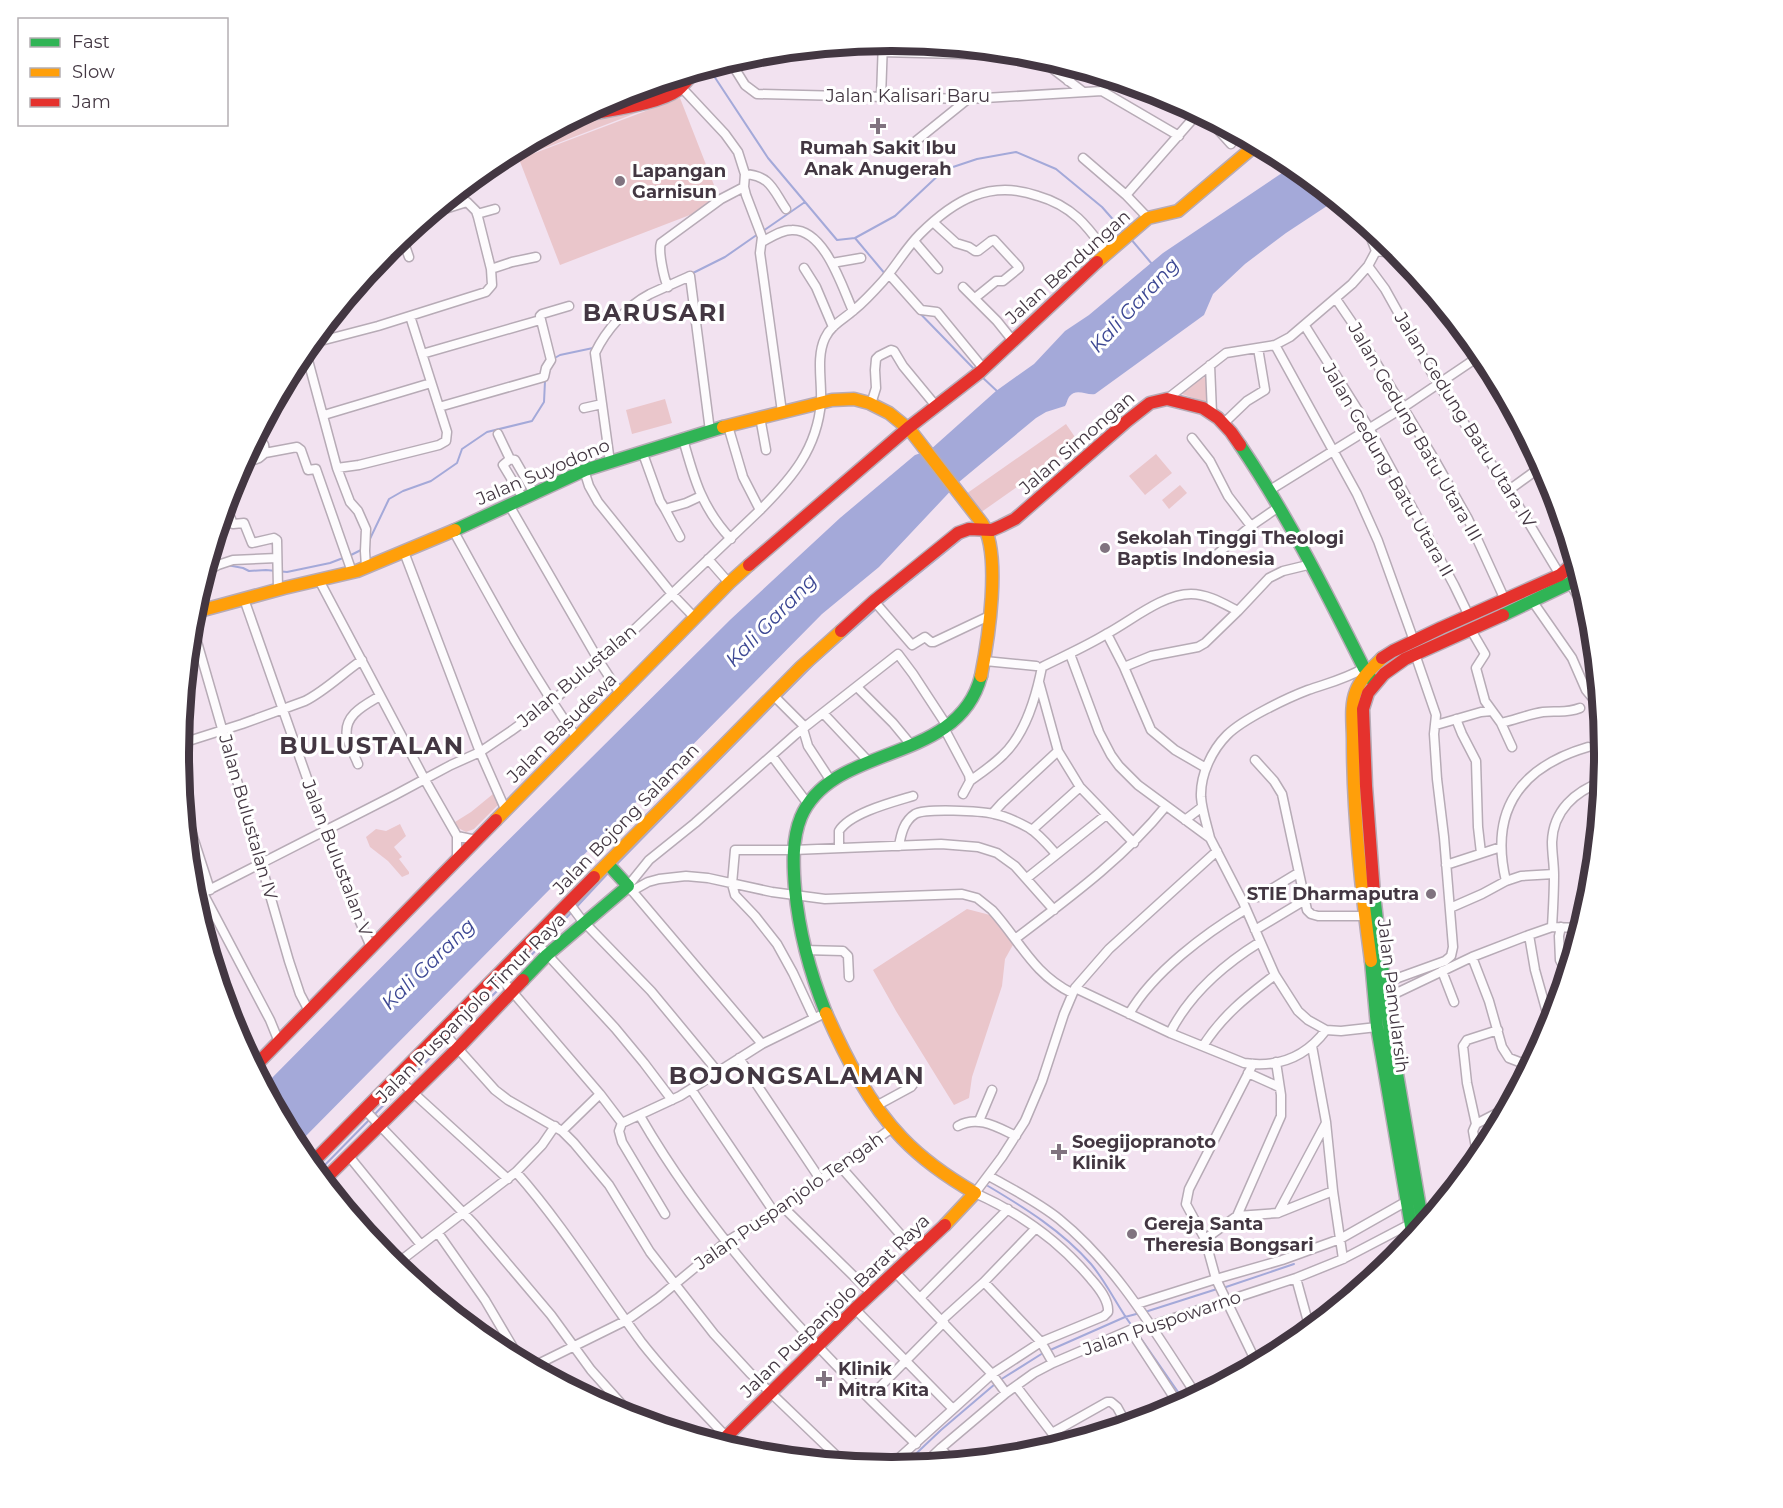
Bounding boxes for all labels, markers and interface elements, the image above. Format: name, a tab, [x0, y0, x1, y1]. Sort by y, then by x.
legend	[18, 18, 228, 126]
text: Fast	[72, 31, 110, 53]
text: Slow	[72, 61, 115, 83]
street label: Jalan Kalisari Baru	[825, 85, 990, 107]
text: Jam	[71, 91, 111, 113]
marker: Rumah Sakit Ibu Anak Anugerah	[869, 117, 887, 135]
place label: Rumah Sakit Ibu Anak Anugerah	[800, 137, 956, 180]
place label: Lapangan Garnisun	[632, 160, 726, 203]
marker: Lapangan Garnisun	[613, 174, 627, 188]
street label: Jalan Bendungan	[1000, 205, 1135, 329]
water label: Kali Garang	[1084, 253, 1184, 357]
district label: BARUSARI	[583, 298, 727, 327]
street label: Jalan Gedung Batu Utara IV	[1389, 307, 1541, 532]
street label: Jalan Gedung Batu Utara III	[1344, 319, 1486, 545]
street label: Jalan Gedung Batu Utara II	[1318, 359, 1458, 581]
street label: Jalan Simongan	[1014, 387, 1139, 500]
street label: Jalan Suyodono	[472, 434, 613, 510]
place label: Sekolah Tinggi Theologi Baptis Indonesia	[1117, 527, 1344, 570]
marker: Sekolah Tinggi Theologi Baptis Indonesia	[1098, 541, 1112, 555]
water label: Kali Garang	[720, 568, 822, 672]
street label: Jalan Bulustalan	[512, 620, 641, 733]
street label: Jalan Basudewa	[502, 669, 621, 788]
street label: Jalan Bulustalan IV	[214, 731, 282, 903]
district label: BULUSTALAN	[279, 731, 465, 760]
street label: Jalan Bojong Salaman	[547, 739, 704, 900]
street label: Jalan Bulustalan V	[297, 776, 377, 940]
place label: STIE Dharmaputra	[1247, 883, 1419, 905]
marker: STIE Dharmaputra	[1424, 887, 1438, 901]
street label: Jalan Puspanjolo Timur Raya	[371, 909, 570, 1108]
water label: Kali Garang	[376, 913, 480, 1015]
street label: Jalan Pamularsih	[1373, 917, 1413, 1074]
district label: BOJONGSALAMAN	[669, 1061, 925, 1090]
street label: Jalan Puspanjolo Tengah	[690, 1127, 888, 1275]
place label: Soegijopranoto Klinik	[1072, 1131, 1216, 1174]
marker: Soegijopranoto Klinik	[1050, 1143, 1068, 1161]
street label: Jalan Puspanjolo Barat Raya	[735, 1210, 934, 1403]
place label: Gereja Santa Theresia Bongsari	[1144, 1213, 1314, 1256]
marker: Gereja Santa Theresia Bongsari	[1125, 1227, 1139, 1241]
street label: Jalan Puspowarno	[1079, 1286, 1244, 1361]
place label: Klinik Mitra Kita	[838, 1358, 929, 1401]
marker: Klinik Mitra Kita	[815, 1370, 833, 1388]

